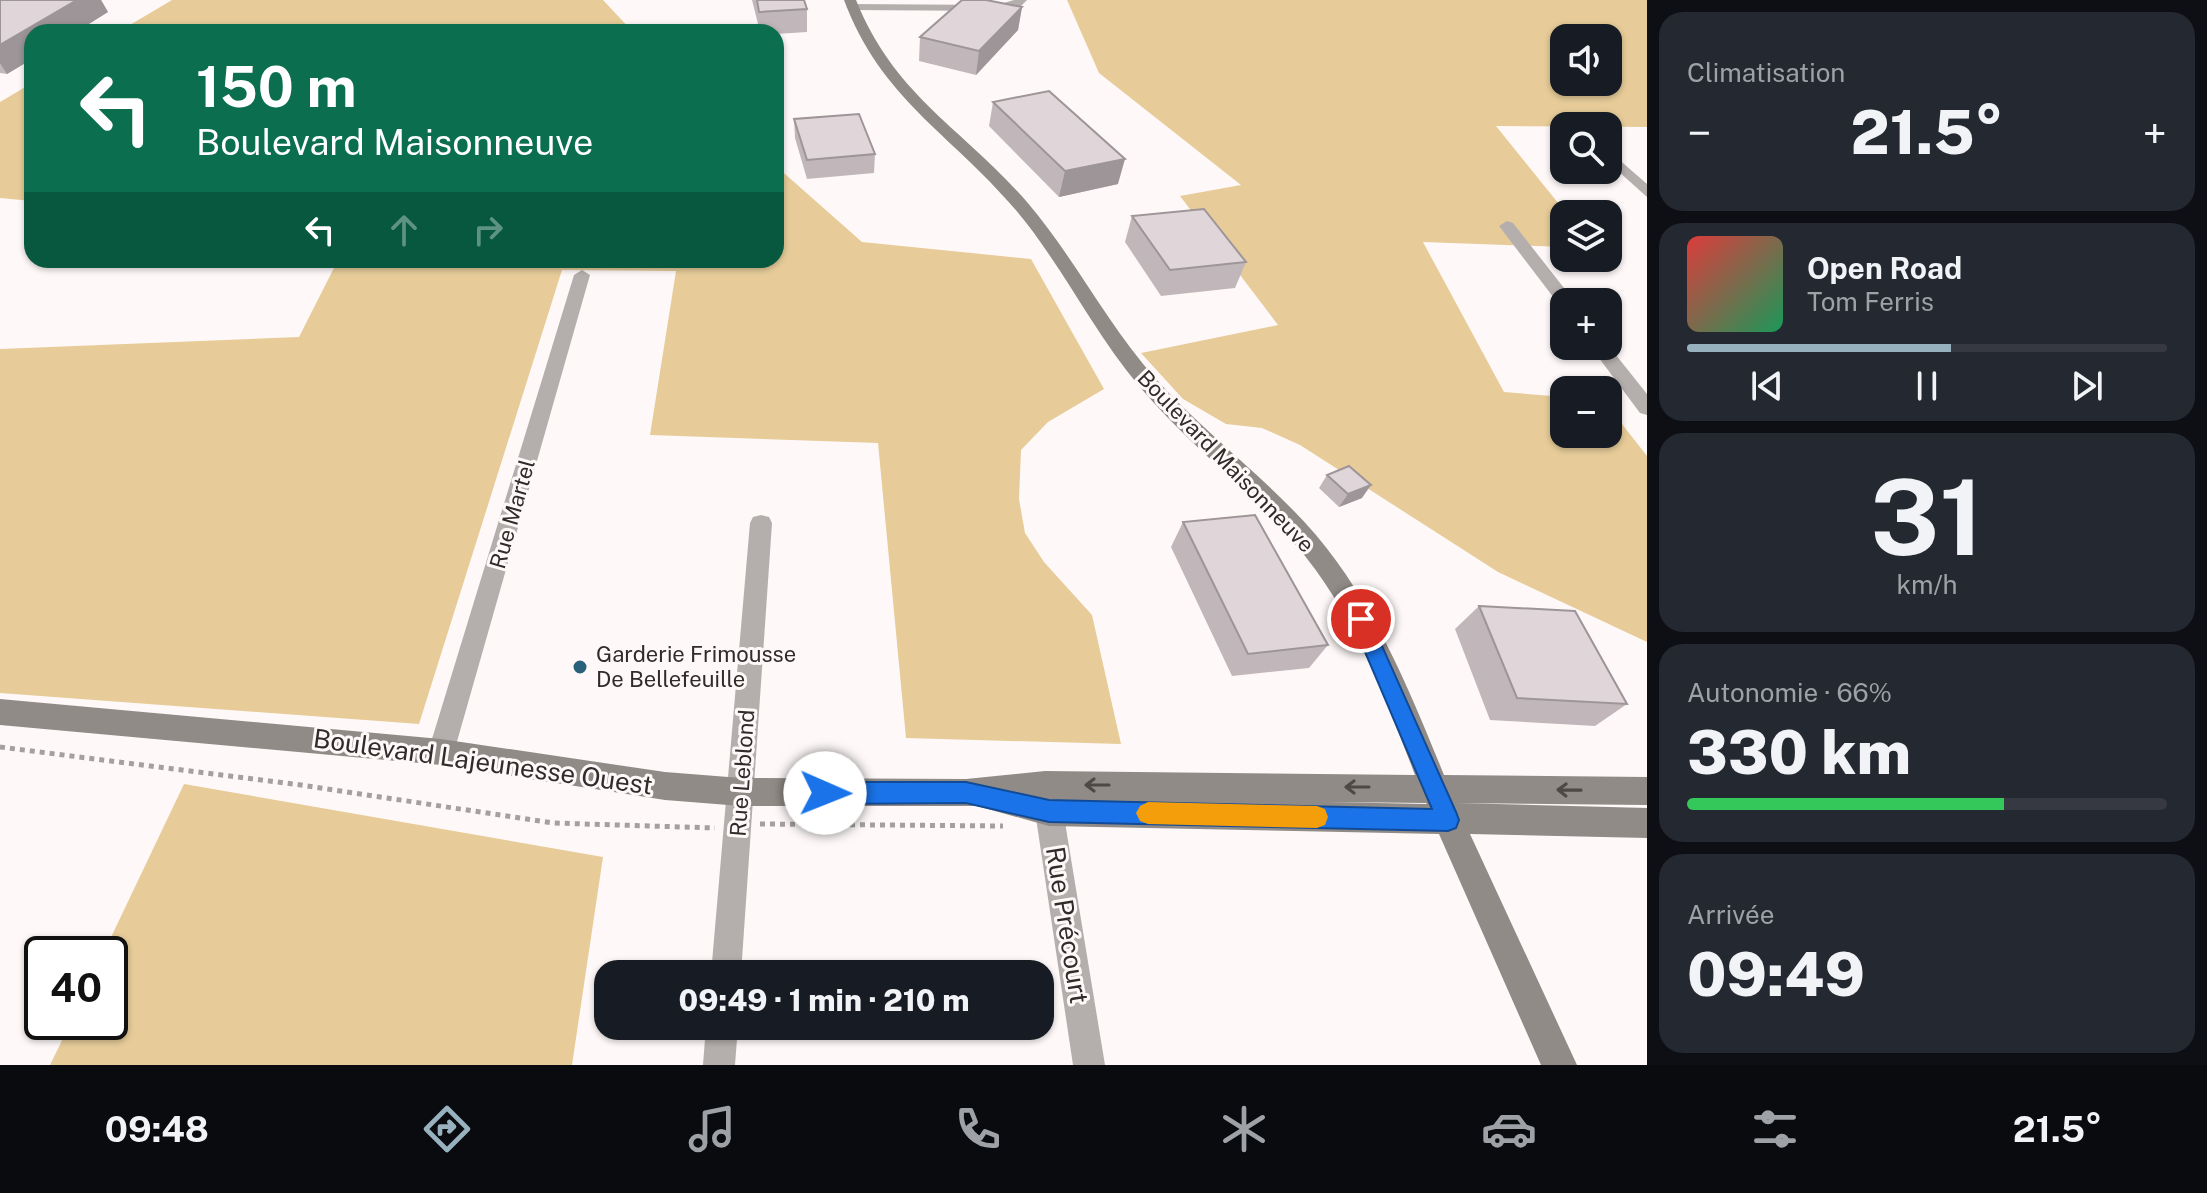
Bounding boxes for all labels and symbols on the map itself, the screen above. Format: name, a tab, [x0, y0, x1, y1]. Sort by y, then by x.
street label: Boulevard Maisonneuve	[1132, 365, 1320, 557]
street label: Rue Martel	[484, 456, 540, 572]
pin	[1327, 585, 1395, 653]
place label: Garderie Frimousse De Bellefeuille	[596, 641, 796, 692]
marker: Garderie Frimousse De Bellefeuille	[571, 658, 589, 676]
street label: Rue Leblond	[725, 709, 759, 837]
street label: Boulevard Lajeunesse Ouest	[311, 722, 655, 801]
position arrow	[783, 751, 867, 835]
one-way arrow	[1084, 777, 1111, 793]
one-way arrow	[1344, 779, 1371, 795]
one-way arrow	[1556, 782, 1583, 797]
street label: Rue Précourt	[1040, 844, 1095, 1006]
speed limit sign: 40	[24, 936, 128, 1040]

